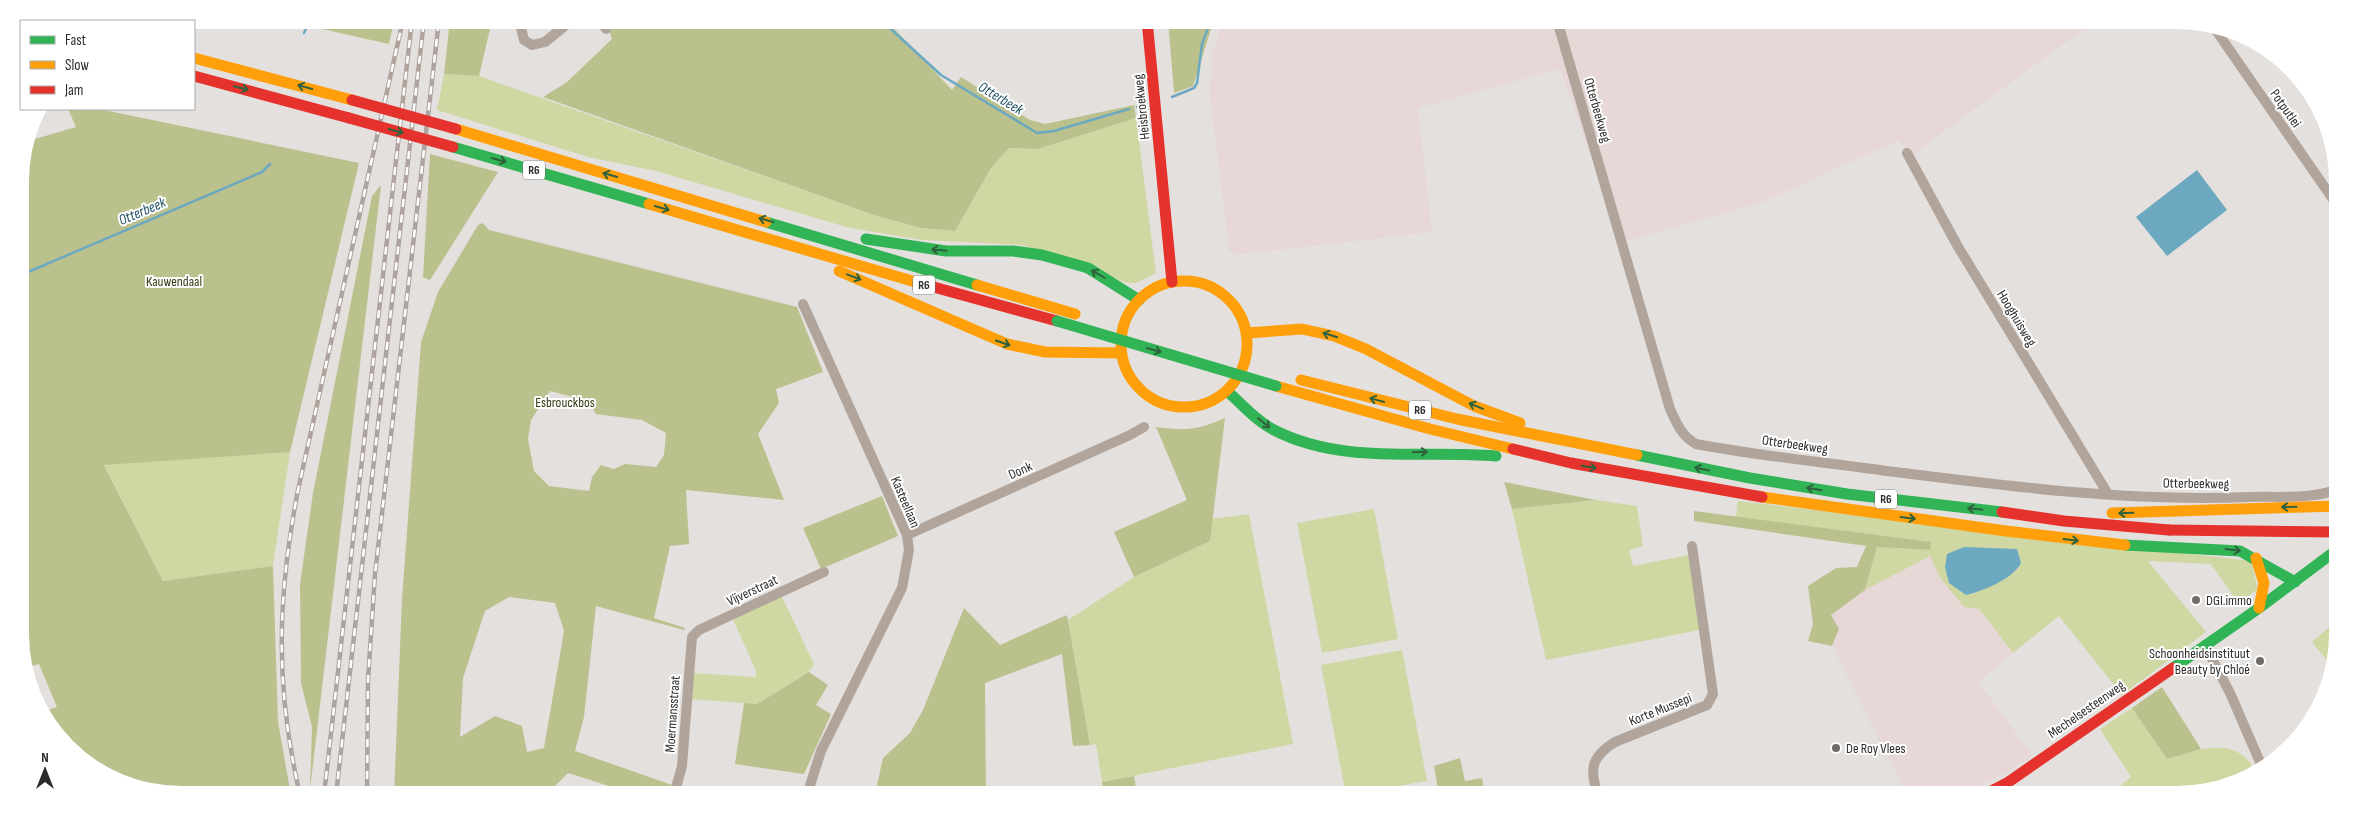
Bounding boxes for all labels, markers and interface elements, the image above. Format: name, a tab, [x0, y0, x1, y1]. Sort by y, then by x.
legend	[20, 20, 195, 110]
text: Fast	[65, 31, 87, 50]
text: Slow	[65, 56, 89, 75]
street label: Heisbroekweg	[1130, 73, 1153, 141]
street label: Otterbeekweg	[1580, 76, 1615, 145]
water label: Otterbeek	[975, 78, 1027, 120]
text: Jam	[64, 81, 83, 100]
one-way arrow	[297, 82, 313, 92]
one-way arrow	[233, 83, 249, 93]
street label: Potputlei	[2266, 86, 2305, 131]
one-way arrow	[387, 127, 403, 136]
one-way arrow	[491, 156, 507, 166]
road number: R6	[523, 160, 545, 180]
one-way arrow	[602, 169, 618, 179]
water label: Otterbeek	[116, 193, 169, 230]
one-way arrow	[653, 204, 669, 214]
one-way arrow	[758, 215, 774, 225]
one-way arrow	[931, 246, 947, 255]
one-way arrow	[1091, 268, 1106, 278]
park label: Kauwendaal	[146, 273, 202, 290]
one-way arrow	[846, 273, 861, 283]
road number: R6	[913, 276, 935, 294]
street label: Hooghuisweg	[1993, 287, 2040, 350]
one-way arrow	[1322, 330, 1338, 340]
one-way arrow	[994, 338, 1010, 348]
one-way arrow	[1146, 345, 1162, 355]
park label: Esbrouckbos	[535, 394, 595, 411]
one-way arrow	[1370, 394, 1386, 404]
road number: R6	[1409, 400, 1431, 420]
one-way arrow	[1469, 401, 1484, 411]
one-way arrow	[1257, 417, 1270, 428]
street label: Otterbeekweg	[1761, 431, 1829, 458]
one-way arrow	[1412, 448, 1428, 457]
street label: Donk	[1006, 458, 1035, 483]
one-way arrow	[1581, 462, 1597, 472]
one-way arrow	[1694, 463, 1710, 473]
street label: Kasteellaan	[887, 474, 924, 530]
street label: Otterbeekweg	[2163, 474, 2230, 493]
one-way arrow	[1806, 483, 1822, 493]
road number: R6	[1875, 489, 1897, 508]
one-way arrow	[2281, 502, 2297, 511]
one-way arrow	[1968, 504, 1984, 514]
one-way arrow	[2119, 508, 2135, 517]
one-way arrow	[1900, 513, 1916, 523]
one-way arrow	[2063, 535, 2079, 545]
one-way arrow	[2225, 545, 2241, 555]
street label: Vijverstraat	[724, 571, 780, 610]
place label: DGI.immo	[2206, 592, 2252, 609]
marker: DGI.immo	[2190, 594, 2202, 606]
place label: Schoonheidsinstituut Beauty by Chloé	[2149, 645, 2250, 678]
marker: Schoonheidsinstituut Beauty by Chloé	[2254, 655, 2266, 667]
street label: Moermansstraat	[661, 675, 684, 753]
street label: Mechelsesteenweg	[2045, 676, 2128, 742]
street label: Korte Mussepi	[1626, 689, 1694, 730]
place label: De Roy Vlees	[1846, 740, 1906, 757]
marker: De Roy Vlees	[1830, 742, 1842, 754]
north arrow	[20, 745, 70, 795]
text: N	[41, 749, 49, 766]

